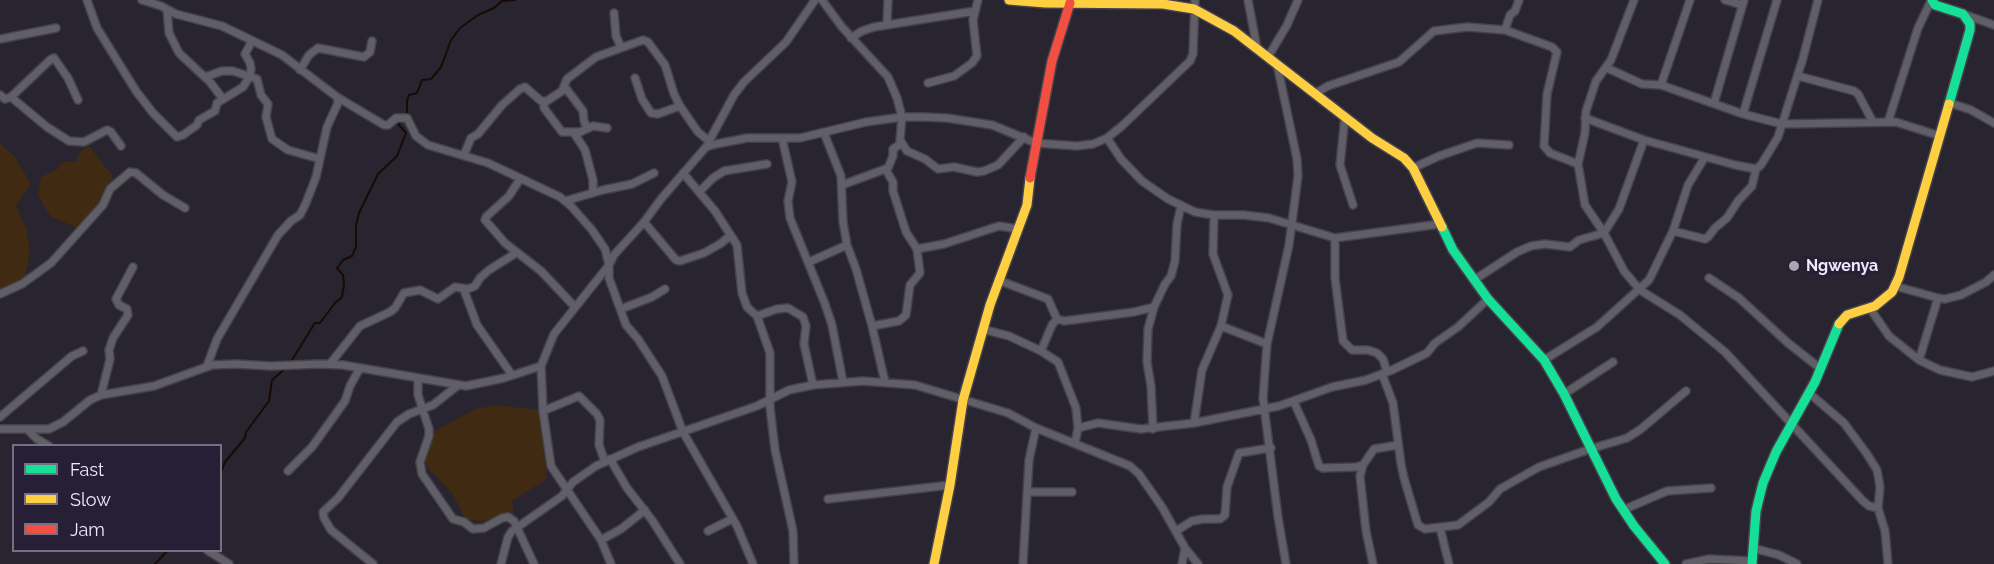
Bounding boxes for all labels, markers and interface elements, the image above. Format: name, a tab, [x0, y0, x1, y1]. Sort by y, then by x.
place label: Ngwenya	[1806, 256, 1878, 276]
marker: Ngwenya	[1787, 259, 1801, 273]
legend	[12, 444, 222, 552]
text: Fast	[70, 459, 104, 480]
text: Slow	[70, 489, 111, 510]
text: Jam	[70, 519, 105, 540]

